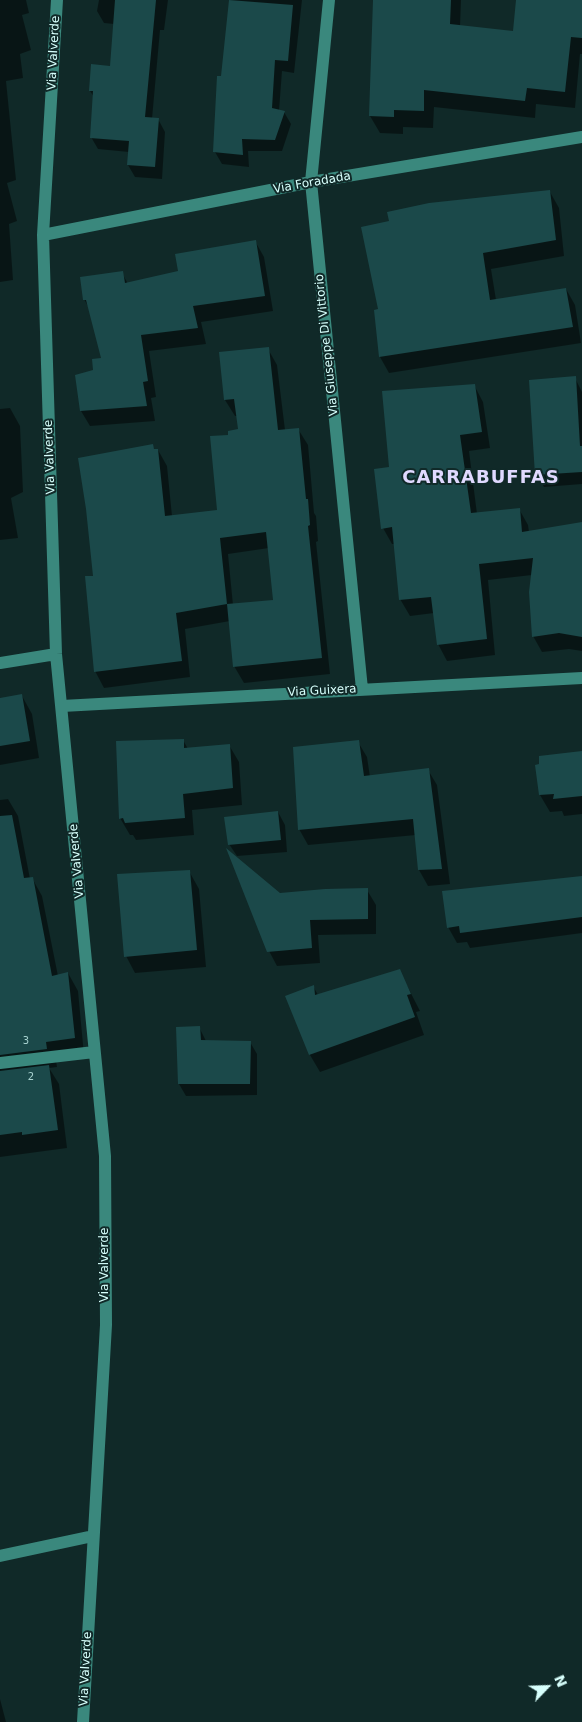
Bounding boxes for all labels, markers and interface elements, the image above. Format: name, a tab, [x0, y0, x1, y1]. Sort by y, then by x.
street label: Via Valverde	[45, 15, 63, 91]
street label: Via Foradada	[272, 169, 352, 197]
street label: Via Giuseppe Di Vittorio	[312, 273, 342, 417]
street label: Via Valverde	[42, 419, 58, 495]
district label: CARRABUFFAS	[401, 467, 561, 489]
street label: Via Guixera	[287, 682, 357, 700]
street label: Via Valverde	[67, 823, 87, 899]
house number: 3	[23, 1035, 29, 1047]
house number: 2	[28, 1071, 34, 1083]
street label: Via Valverde	[98, 1228, 112, 1302]
street label: Via Valverde	[77, 1631, 95, 1707]
north arrow	[522, 1662, 572, 1712]
text: N	[551, 1672, 570, 1690]

